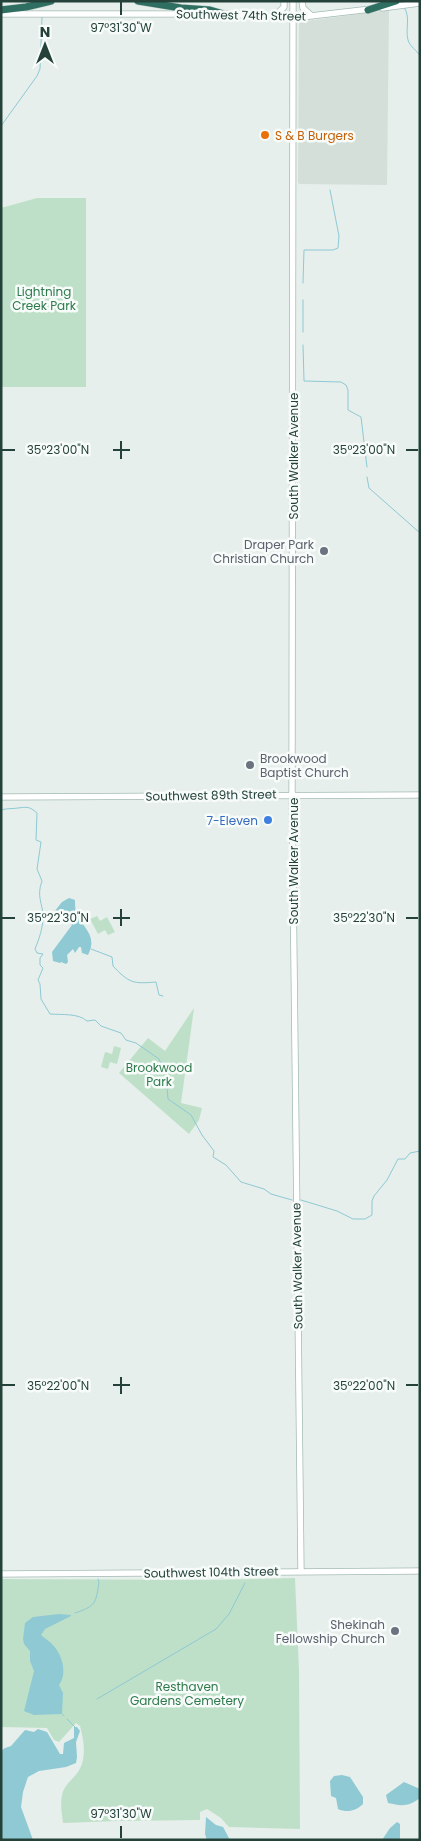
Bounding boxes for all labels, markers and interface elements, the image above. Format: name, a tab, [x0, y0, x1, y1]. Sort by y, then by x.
street label: Southwest 74th Street	[176, 5, 306, 25]
text: 97°31'30"W	[90, 19, 152, 36]
north arrow	[20, 20, 70, 70]
text: N	[40, 22, 50, 42]
place label: S & B Burgers	[275, 127, 354, 144]
marker: S & B Burgers	[259, 129, 271, 141]
park label: Lightning Creek Park	[12, 283, 77, 314]
street label: South Walker Avenue	[285, 393, 302, 519]
text: 35°23'00"N	[27, 441, 89, 458]
text: 35°23'00"N	[333, 441, 395, 458]
place label: Draper Park Christian Church	[213, 536, 315, 567]
marker: Draper Park Christian Church	[318, 545, 330, 557]
place label: Brookwood Baptist Church	[260, 750, 349, 781]
marker: Brookwood Baptist Church	[244, 759, 256, 771]
street label: Southwest 89th Street	[145, 785, 277, 805]
street label: South Walker Avenue	[285, 798, 302, 924]
place label: 7-Eleven	[206, 812, 258, 829]
marker: 7-Eleven	[262, 814, 274, 826]
text: 35°22'30"N	[27, 909, 89, 926]
text: 35°22'30"N	[333, 909, 395, 926]
park label: Brookwood Park	[126, 1059, 192, 1090]
street label: South Walker Avenue	[287, 1202, 307, 1330]
text: 35°22'00"N	[27, 1377, 89, 1394]
text: 35°22'00"N	[333, 1377, 395, 1394]
street label: Southwest 104th Street	[143, 1562, 279, 1582]
place label: Shekinah Fellowship Church	[276, 1616, 385, 1647]
marker: Shekinah Fellowship Church	[389, 1625, 401, 1637]
park label: Resthaven Gardens Cemetery	[130, 1678, 244, 1709]
text: 97°31'30"W	[90, 1805, 152, 1822]

